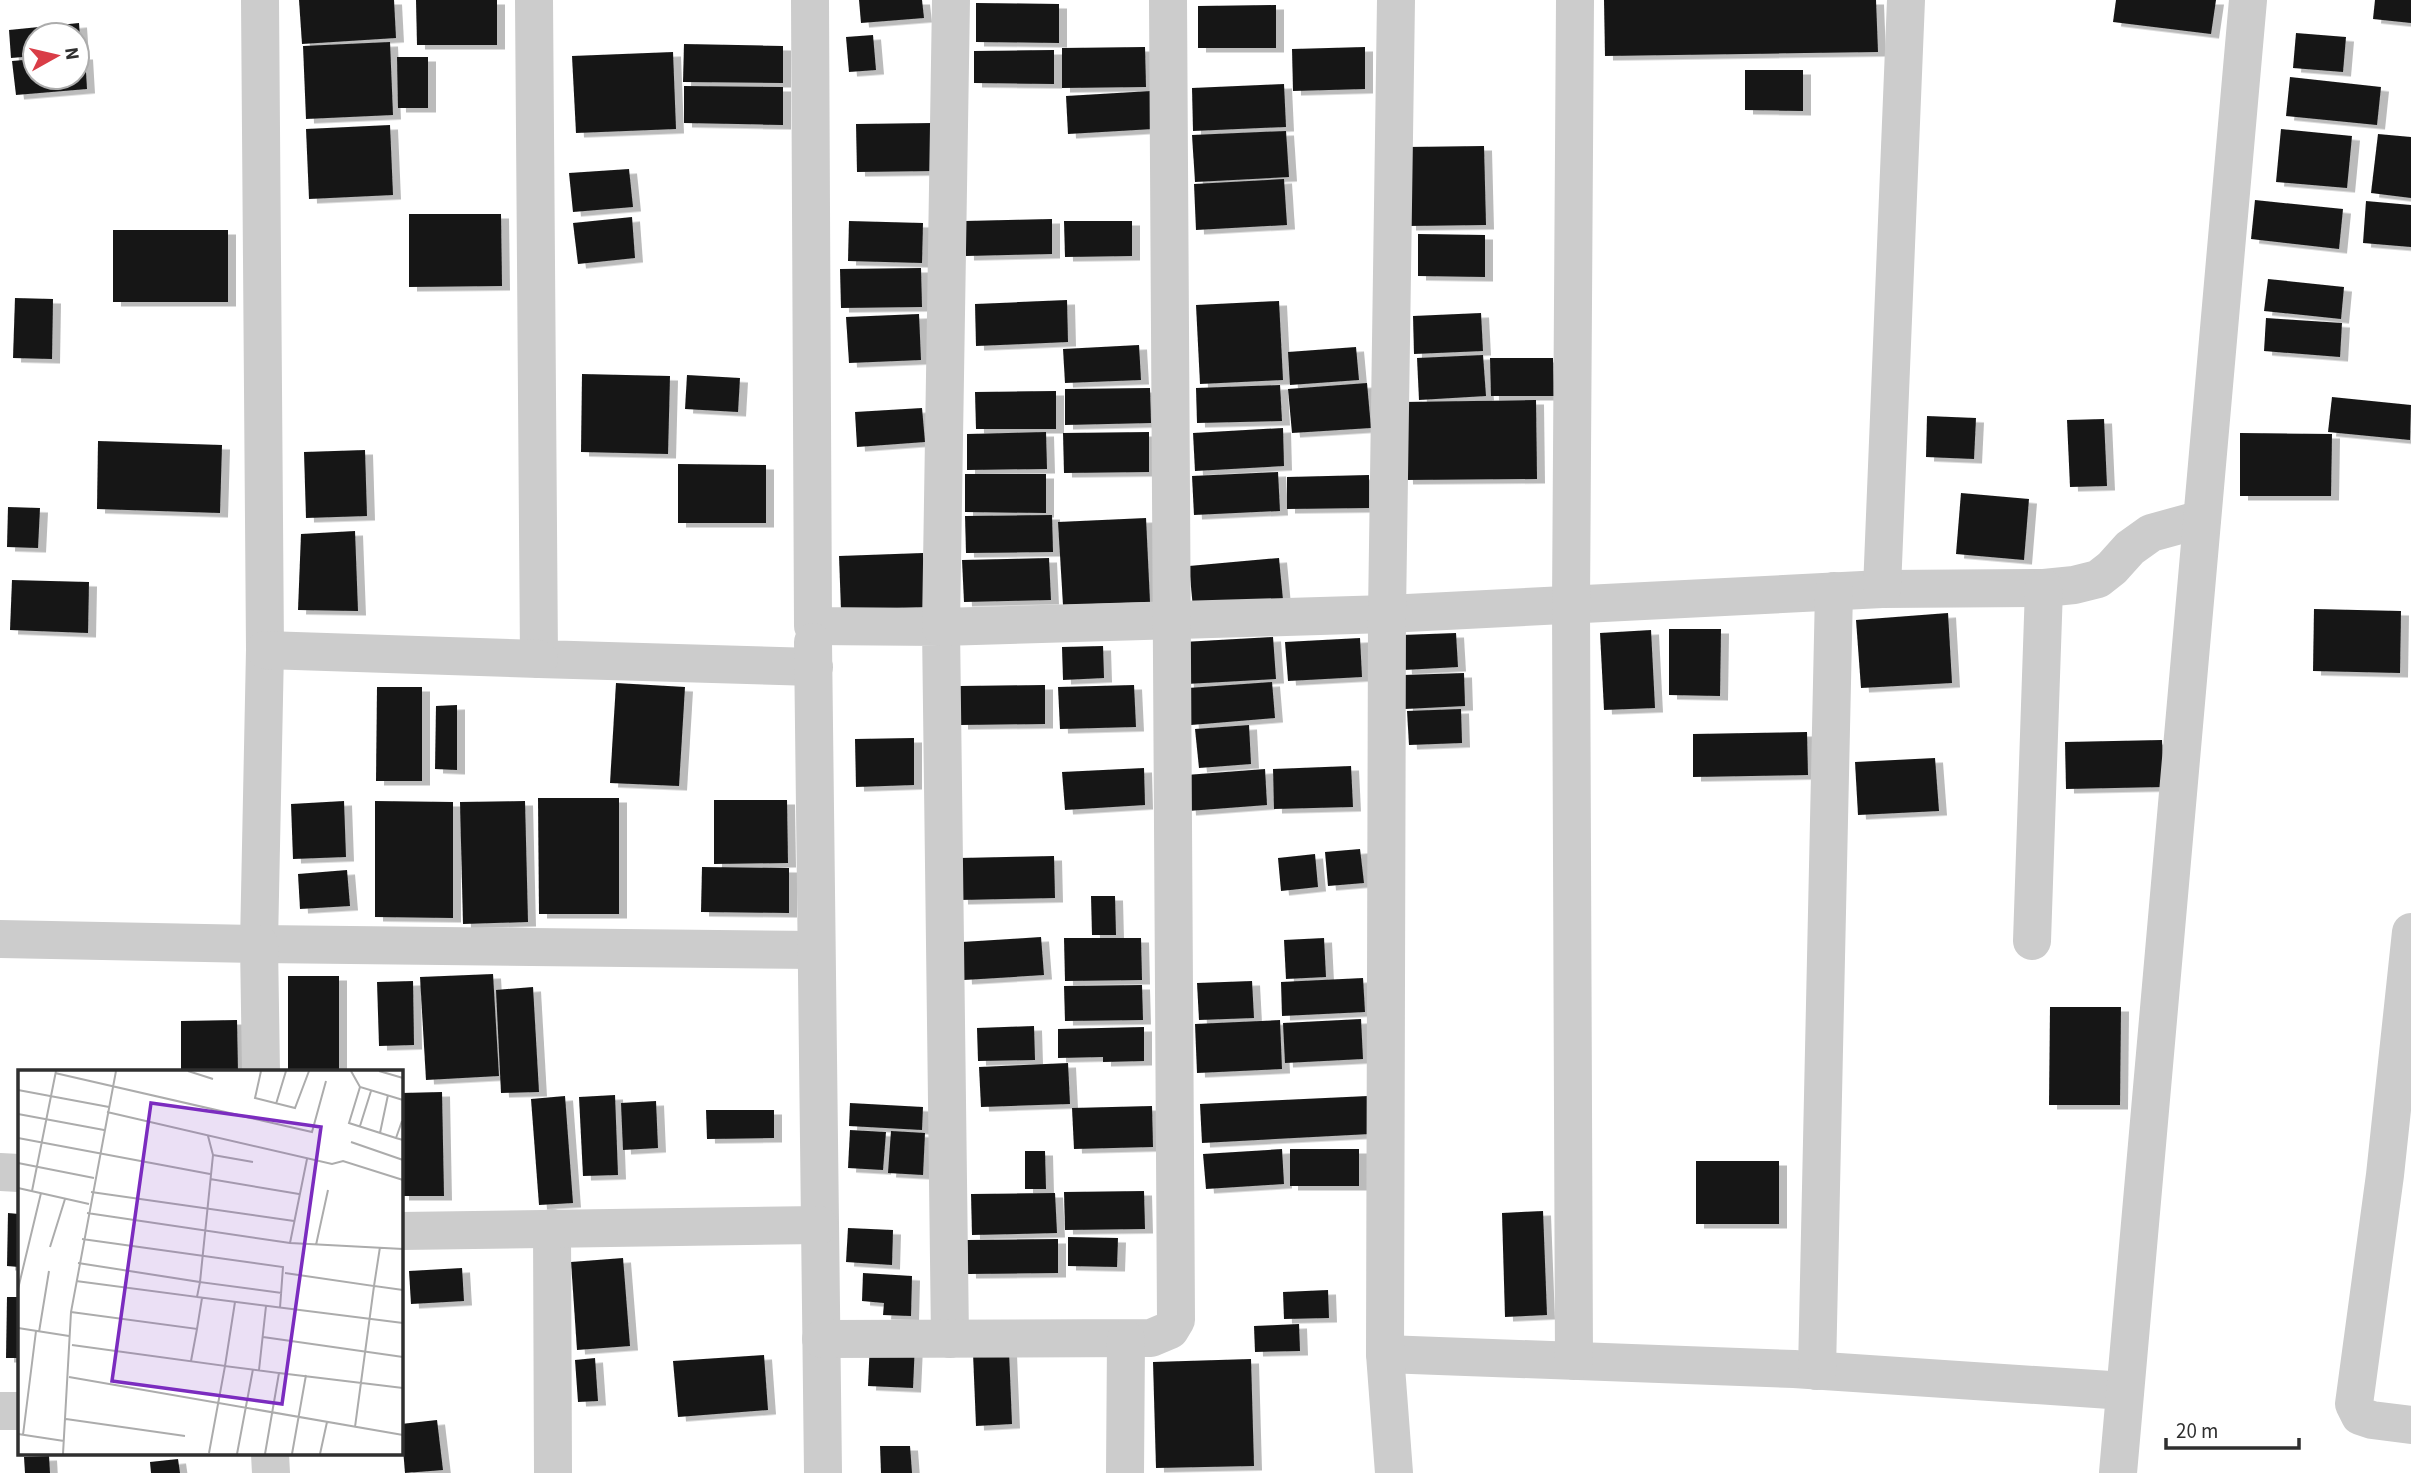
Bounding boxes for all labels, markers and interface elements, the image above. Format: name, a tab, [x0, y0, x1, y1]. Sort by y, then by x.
north arrow	[21, 21, 91, 91]
text: N	[57, 46, 86, 62]
inset map	[18, 1070, 402, 1456]
scale bar	[2166, 1406, 2299, 1450]
text: 20 m	[2176, 1416, 2218, 1446]

